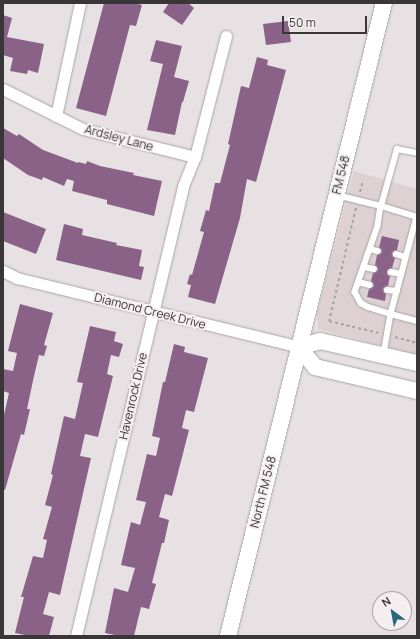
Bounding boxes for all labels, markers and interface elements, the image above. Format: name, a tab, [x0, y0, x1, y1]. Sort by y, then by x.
scale bar	[284, 8, 369, 34]
text: 50 m	[289, 14, 316, 31]
street label: Ardsley Lane	[83, 122, 155, 154]
street label: FM 548	[329, 154, 353, 196]
street label: Diamond Creek Drive	[93, 290, 207, 332]
street label: Havenrock Drive	[116, 351, 150, 441]
street label: North FM 548	[247, 455, 279, 529]
north arrow	[372, 591, 412, 631]
text: N	[379, 593, 393, 610]

